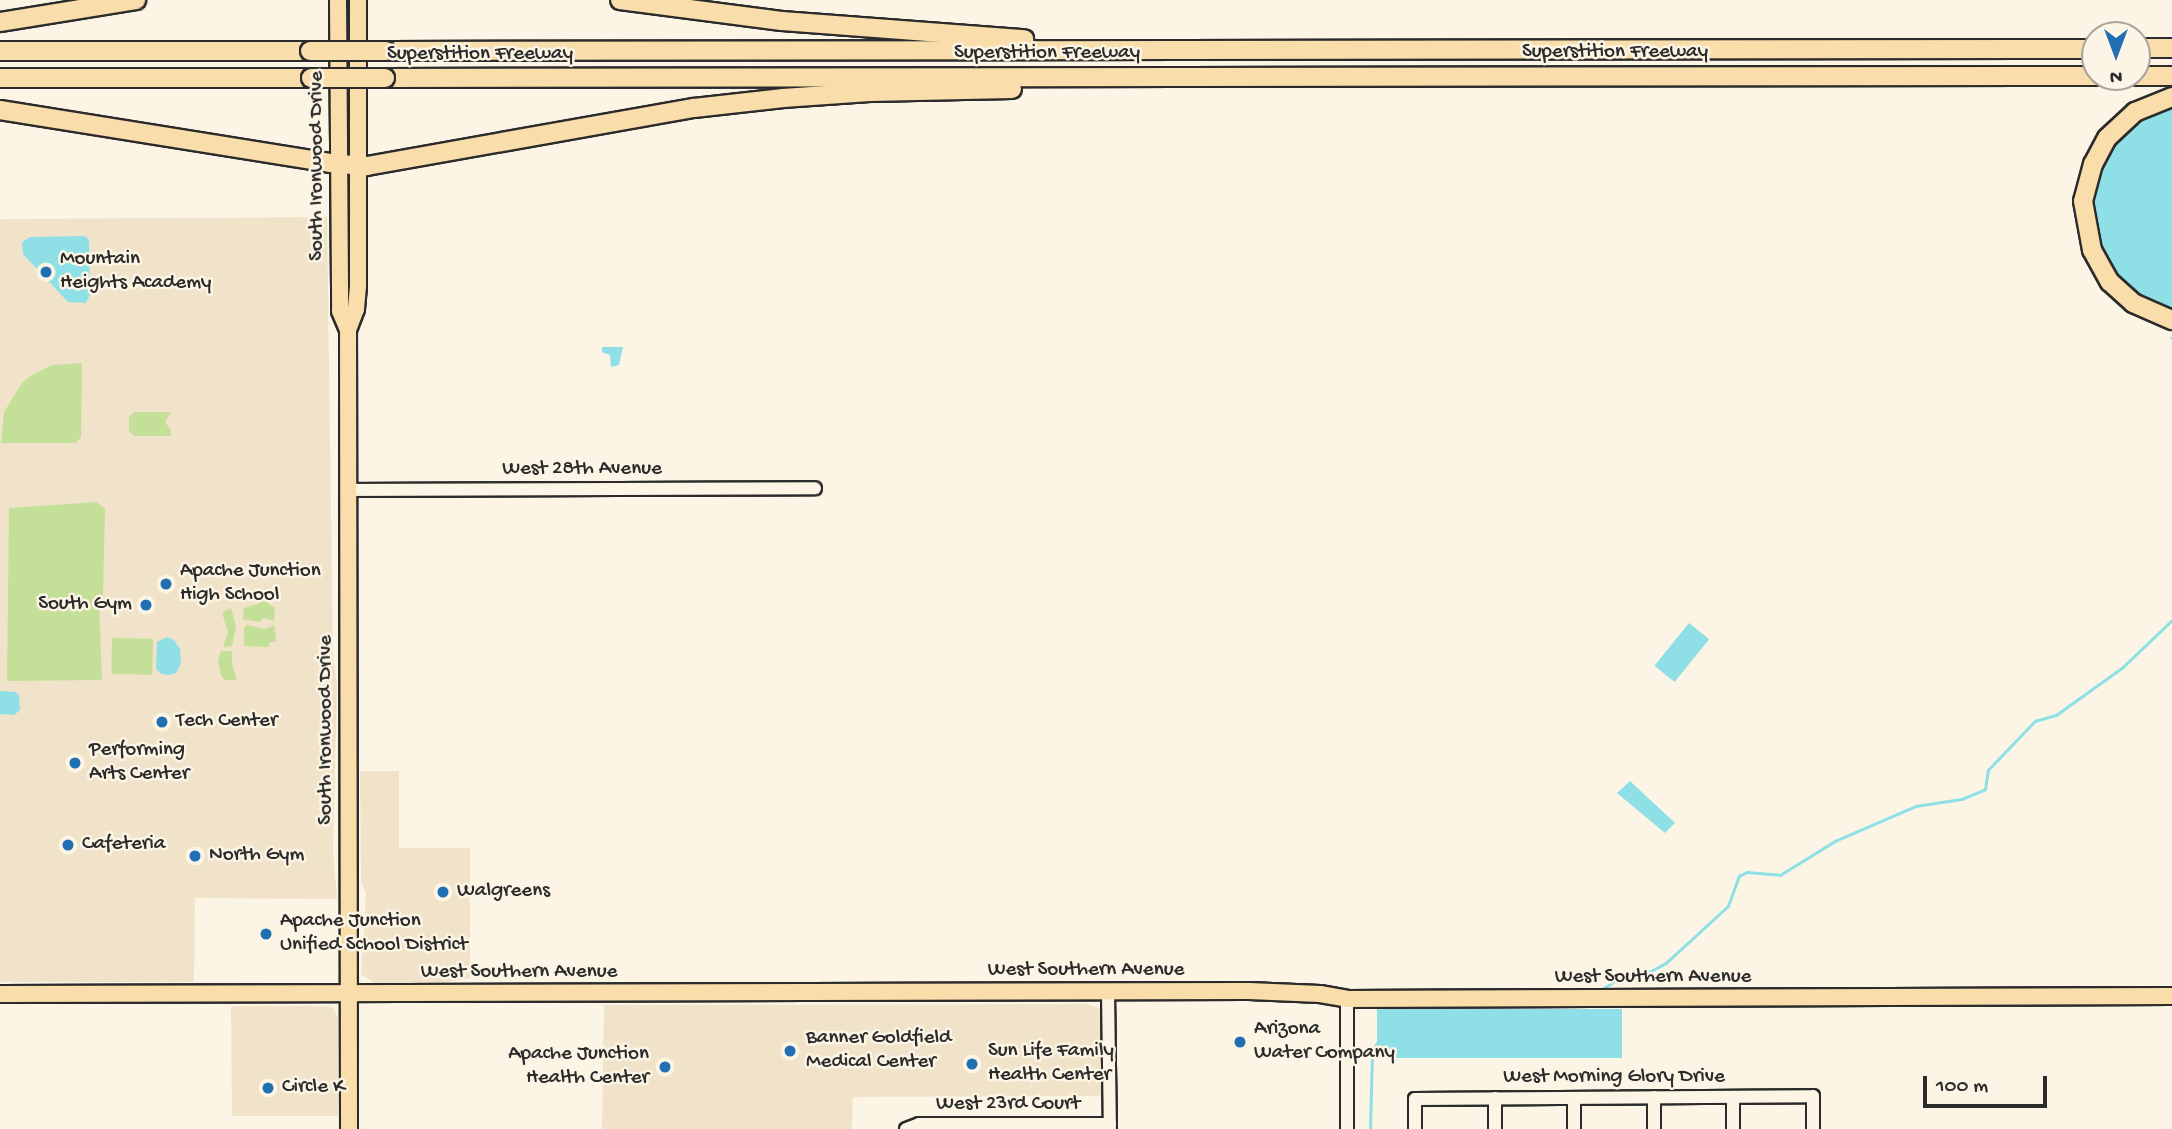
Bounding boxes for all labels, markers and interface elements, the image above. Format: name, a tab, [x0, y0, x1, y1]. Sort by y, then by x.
north arrow	[2081, 21, 2151, 91]
street label: Superstition Freeway	[1522, 40, 1708, 66]
street label: Superstition Freeway	[954, 41, 1140, 67]
street label: Superstition Freeway	[387, 42, 573, 68]
text: N	[2110, 64, 2122, 87]
street label: South Ironwood Drive	[305, 71, 331, 261]
place label: Mountain Heights Academy	[60, 247, 211, 297]
marker: Mountain Heights Academy	[38, 264, 54, 280]
street label: West 28th Avenue	[502, 457, 662, 483]
place label: Apache Junction High School	[180, 559, 321, 609]
marker: Apache Junction High School	[158, 576, 174, 592]
place label: South Gym	[38, 592, 132, 618]
marker: South Gym	[138, 597, 154, 613]
street label: South Ironwood Drive	[314, 635, 340, 825]
place label: Tech Center	[176, 709, 277, 735]
marker: Tech Center	[154, 714, 170, 730]
place label: Performing Arts Center	[89, 738, 189, 788]
marker: Performing Arts Center	[67, 755, 83, 771]
place label: Cafeteria	[82, 832, 165, 858]
marker: Cafeteria	[60, 837, 76, 853]
place label: North Gym	[209, 843, 304, 869]
marker: North Gym	[187, 848, 203, 864]
place label: Walgreens	[457, 879, 550, 905]
marker: Walgreens	[435, 884, 451, 900]
place label: Apache Junction Unified School District	[280, 909, 468, 959]
marker: Apache Junction Unified School District	[258, 926, 274, 942]
street label: West Southern Avenue	[988, 958, 1184, 984]
street label: West Southern Avenue	[421, 960, 617, 986]
street label: West Southern Avenue	[1555, 965, 1751, 991]
place label: Arizona Water Company	[1254, 1017, 1395, 1067]
place label: Banner Goldfield Medical Center	[806, 1026, 951, 1076]
marker: Arizona Water Company	[1232, 1034, 1248, 1050]
place label: Sun Life Family Health Center	[988, 1039, 1114, 1089]
marker: Banner Goldfield Medical Center	[780, 1041, 800, 1061]
place label: Apache Junction Health Center	[508, 1042, 649, 1092]
marker: Sun Life Family Health Center	[962, 1054, 982, 1074]
marker: Apache Junction Health Center	[655, 1057, 675, 1077]
scale bar	[1927, 1062, 2051, 1106]
street label: West Morning Glory Drive	[1503, 1065, 1725, 1091]
place label: Circle K	[282, 1075, 345, 1101]
text: 100 m	[1936, 1075, 1988, 1100]
marker: Circle K	[260, 1080, 276, 1096]
street label: West 23rd Court	[936, 1092, 1080, 1118]

